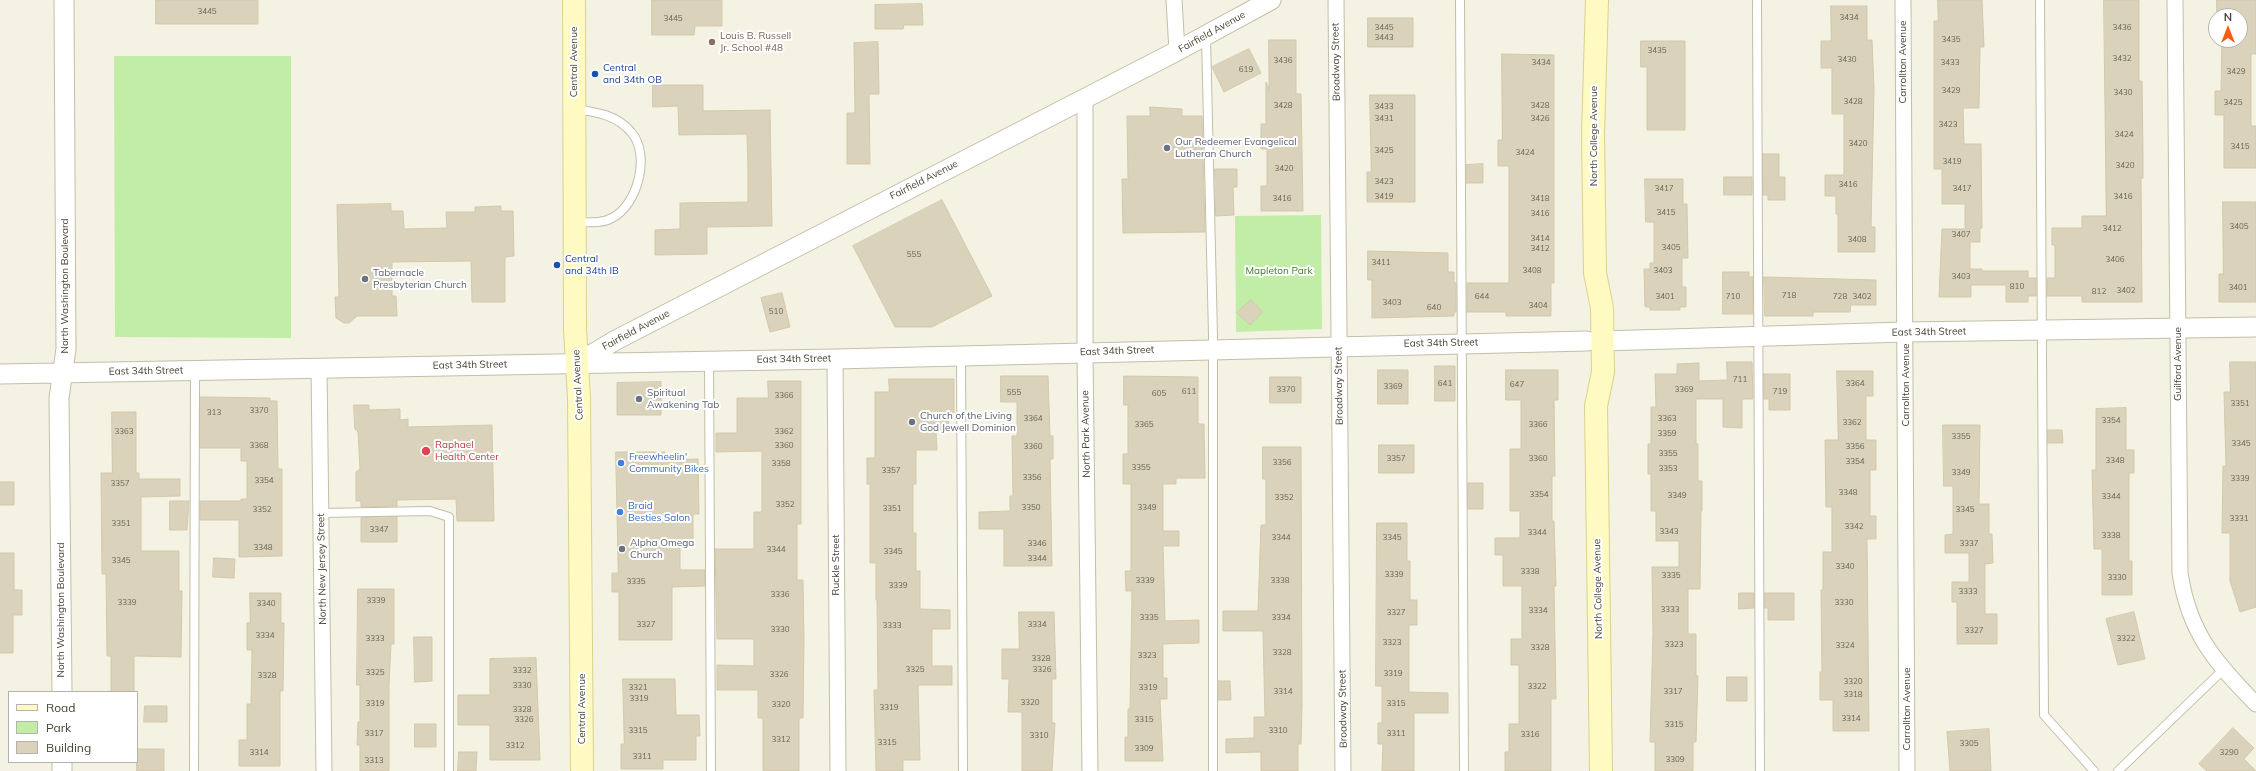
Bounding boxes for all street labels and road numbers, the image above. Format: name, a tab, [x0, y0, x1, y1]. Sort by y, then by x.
street label: Fairfield Avenue	[1176, 9, 1248, 55]
street label: Carrollton Avenue	[1897, 21, 1909, 103]
street label: Broadway Street	[1329, 23, 1343, 101]
street label: Central Avenue	[568, 27, 580, 97]
street label: North College Avenue	[1588, 86, 1600, 186]
street label: Fairfield Avenue	[888, 158, 960, 202]
street label: North Washington Boulevard	[59, 218, 71, 354]
street label: Fairfield Avenue	[600, 307, 672, 353]
street label: East 34th Street	[1892, 325, 1966, 339]
street label: Guilford Avenue	[2172, 327, 2184, 401]
street label: East 34th Street	[1404, 336, 1478, 350]
street label: East 34th Street	[1080, 344, 1154, 358]
street label: Carrollton Avenue	[1900, 344, 1912, 426]
street label: Broadway Street	[1332, 347, 1346, 425]
street label: Central Avenue	[570, 349, 586, 421]
street label: East 34th Street	[757, 352, 831, 366]
street label: East 34th Street	[433, 358, 507, 372]
street label: East 34th Street	[109, 364, 183, 378]
street label: North Park Avenue	[1079, 390, 1093, 478]
street label: North New Jersey Street	[315, 513, 329, 625]
street label: Ruckle Street	[830, 535, 842, 595]
street label: North College Avenue	[1591, 539, 1605, 639]
street label: North Washington Boulevard	[55, 542, 67, 678]
street label: Carrollton Avenue	[1901, 668, 1913, 750]
street label: Broadway Street	[1336, 670, 1350, 748]
street label: Central Avenue	[576, 674, 588, 744]

